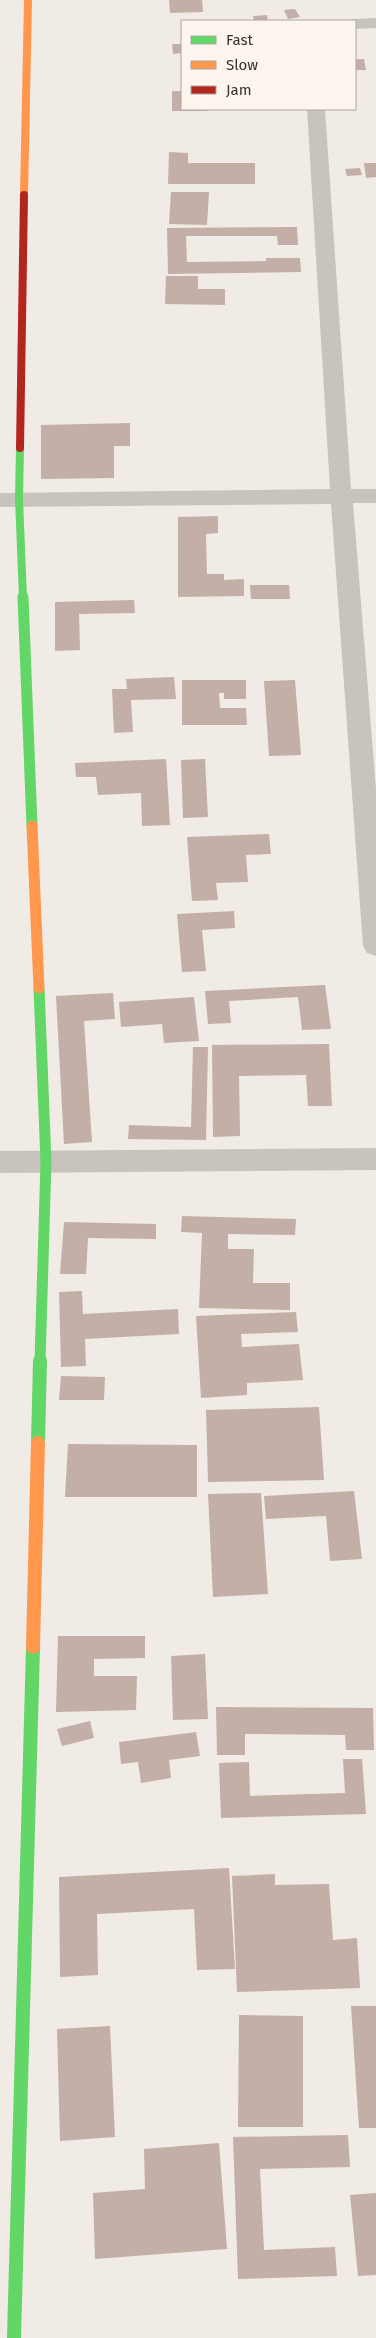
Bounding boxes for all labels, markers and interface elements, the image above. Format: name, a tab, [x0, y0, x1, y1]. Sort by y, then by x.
legend	[181, 20, 356, 110]
text: Fast	[226, 31, 253, 49]
text: Slow	[226, 56, 258, 74]
text: Jam	[226, 81, 252, 99]

